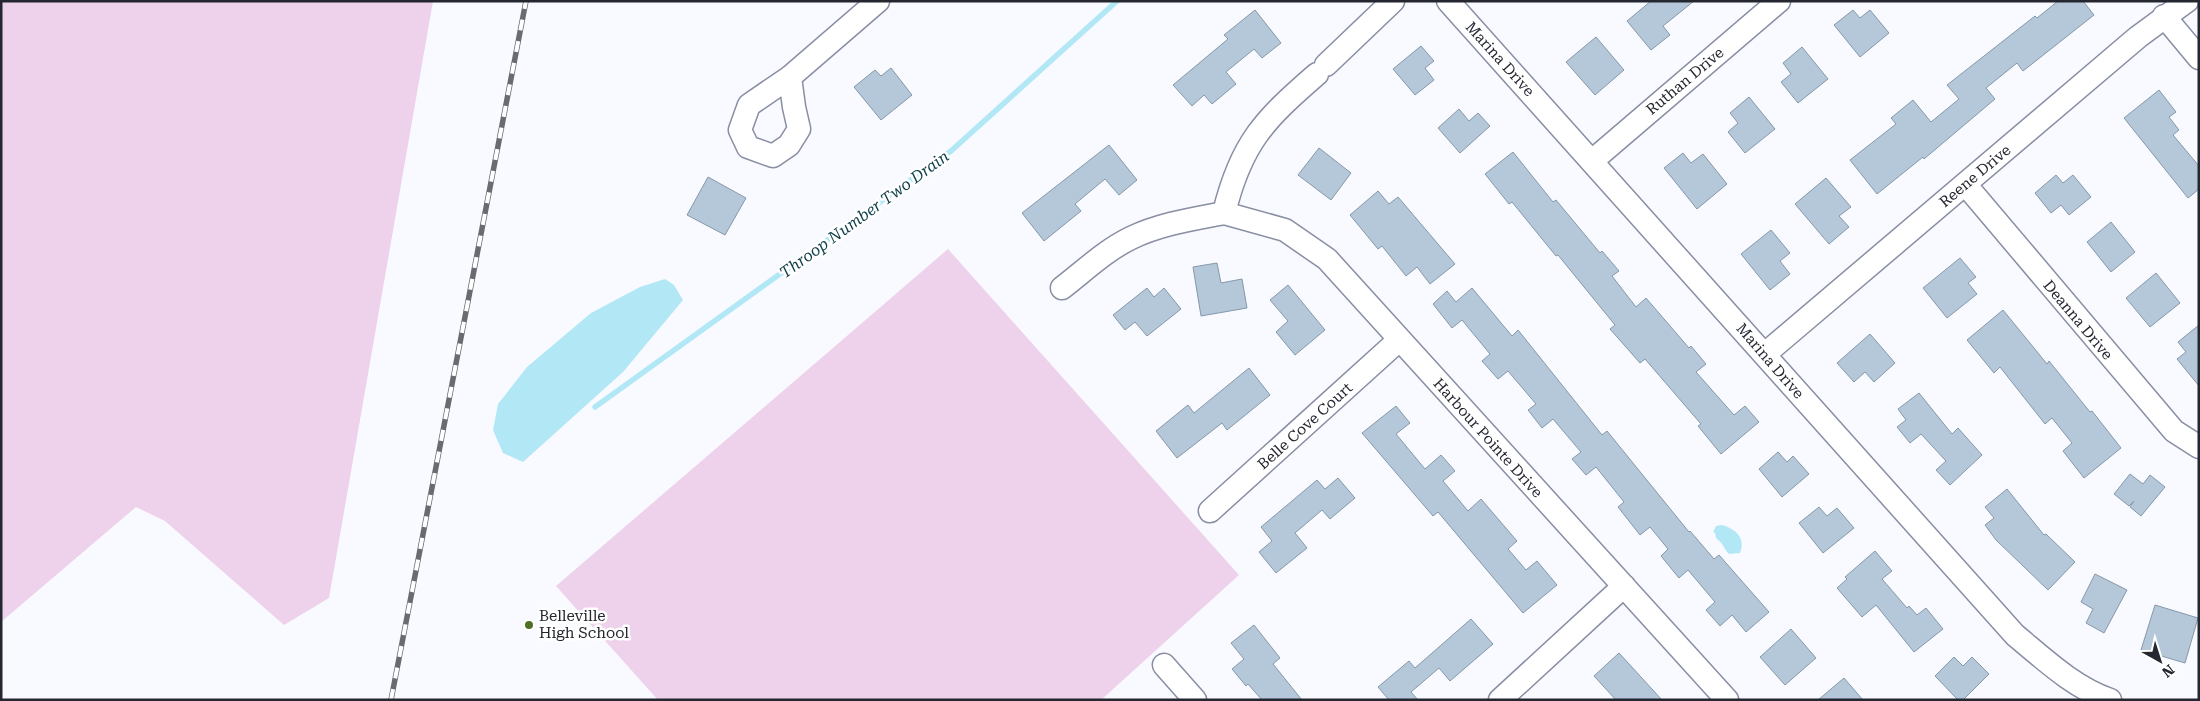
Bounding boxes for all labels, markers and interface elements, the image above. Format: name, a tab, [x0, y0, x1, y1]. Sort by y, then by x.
street label: Marina Drive	[1462, 18, 1538, 100]
street label: Ruthan Drive	[1643, 43, 1727, 119]
street label: Reene Drive	[1936, 141, 2014, 211]
water label: Throop Number Two Drain	[776, 146, 953, 282]
street label: Deanna Drive	[2039, 277, 2117, 363]
street label: Marina Drive	[1732, 320, 1808, 402]
street label: Harbour Pointe Drive	[1430, 375, 1546, 501]
street label: Belle Cove Court	[1254, 379, 1356, 473]
place label: Belleville High School	[539, 607, 629, 642]
marker: Belleville High School	[523, 619, 535, 631]
north arrow	[2135, 636, 2185, 686]
text: N	[2159, 661, 2177, 681]

